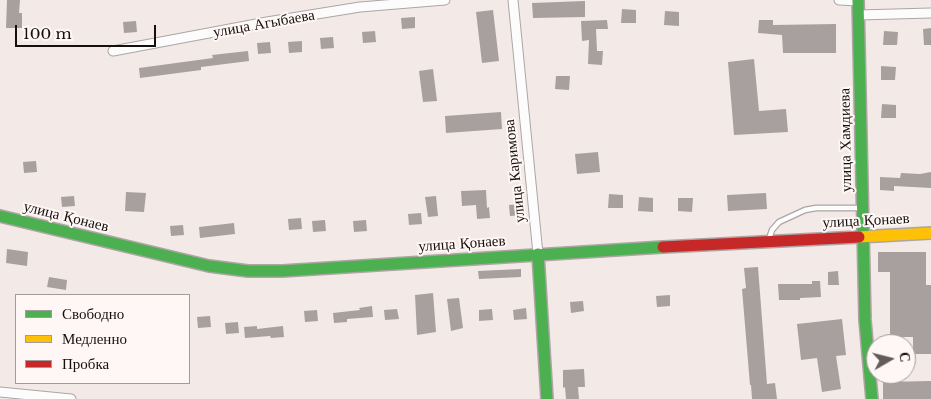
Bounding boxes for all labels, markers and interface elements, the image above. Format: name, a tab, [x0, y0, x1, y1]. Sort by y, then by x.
street label: улица Агыбаева	[212, 6, 316, 42]
scale bar	[18, 15, 159, 47]
text: 100 m	[23, 24, 72, 43]
street label: улица Хамдиева	[836, 88, 856, 192]
street label: улица Каримова	[501, 118, 529, 224]
street label: улица Қонаев	[21, 198, 111, 236]
street label: улица Қонаев	[822, 210, 910, 232]
street label: улица Қонаев	[418, 232, 506, 256]
legend	[15, 294, 190, 384]
text: Свободно	[62, 304, 124, 323]
text: Медленно	[62, 329, 127, 348]
north arrow	[866, 334, 916, 384]
text: С	[895, 351, 914, 363]
text: Пробка	[62, 354, 109, 373]

